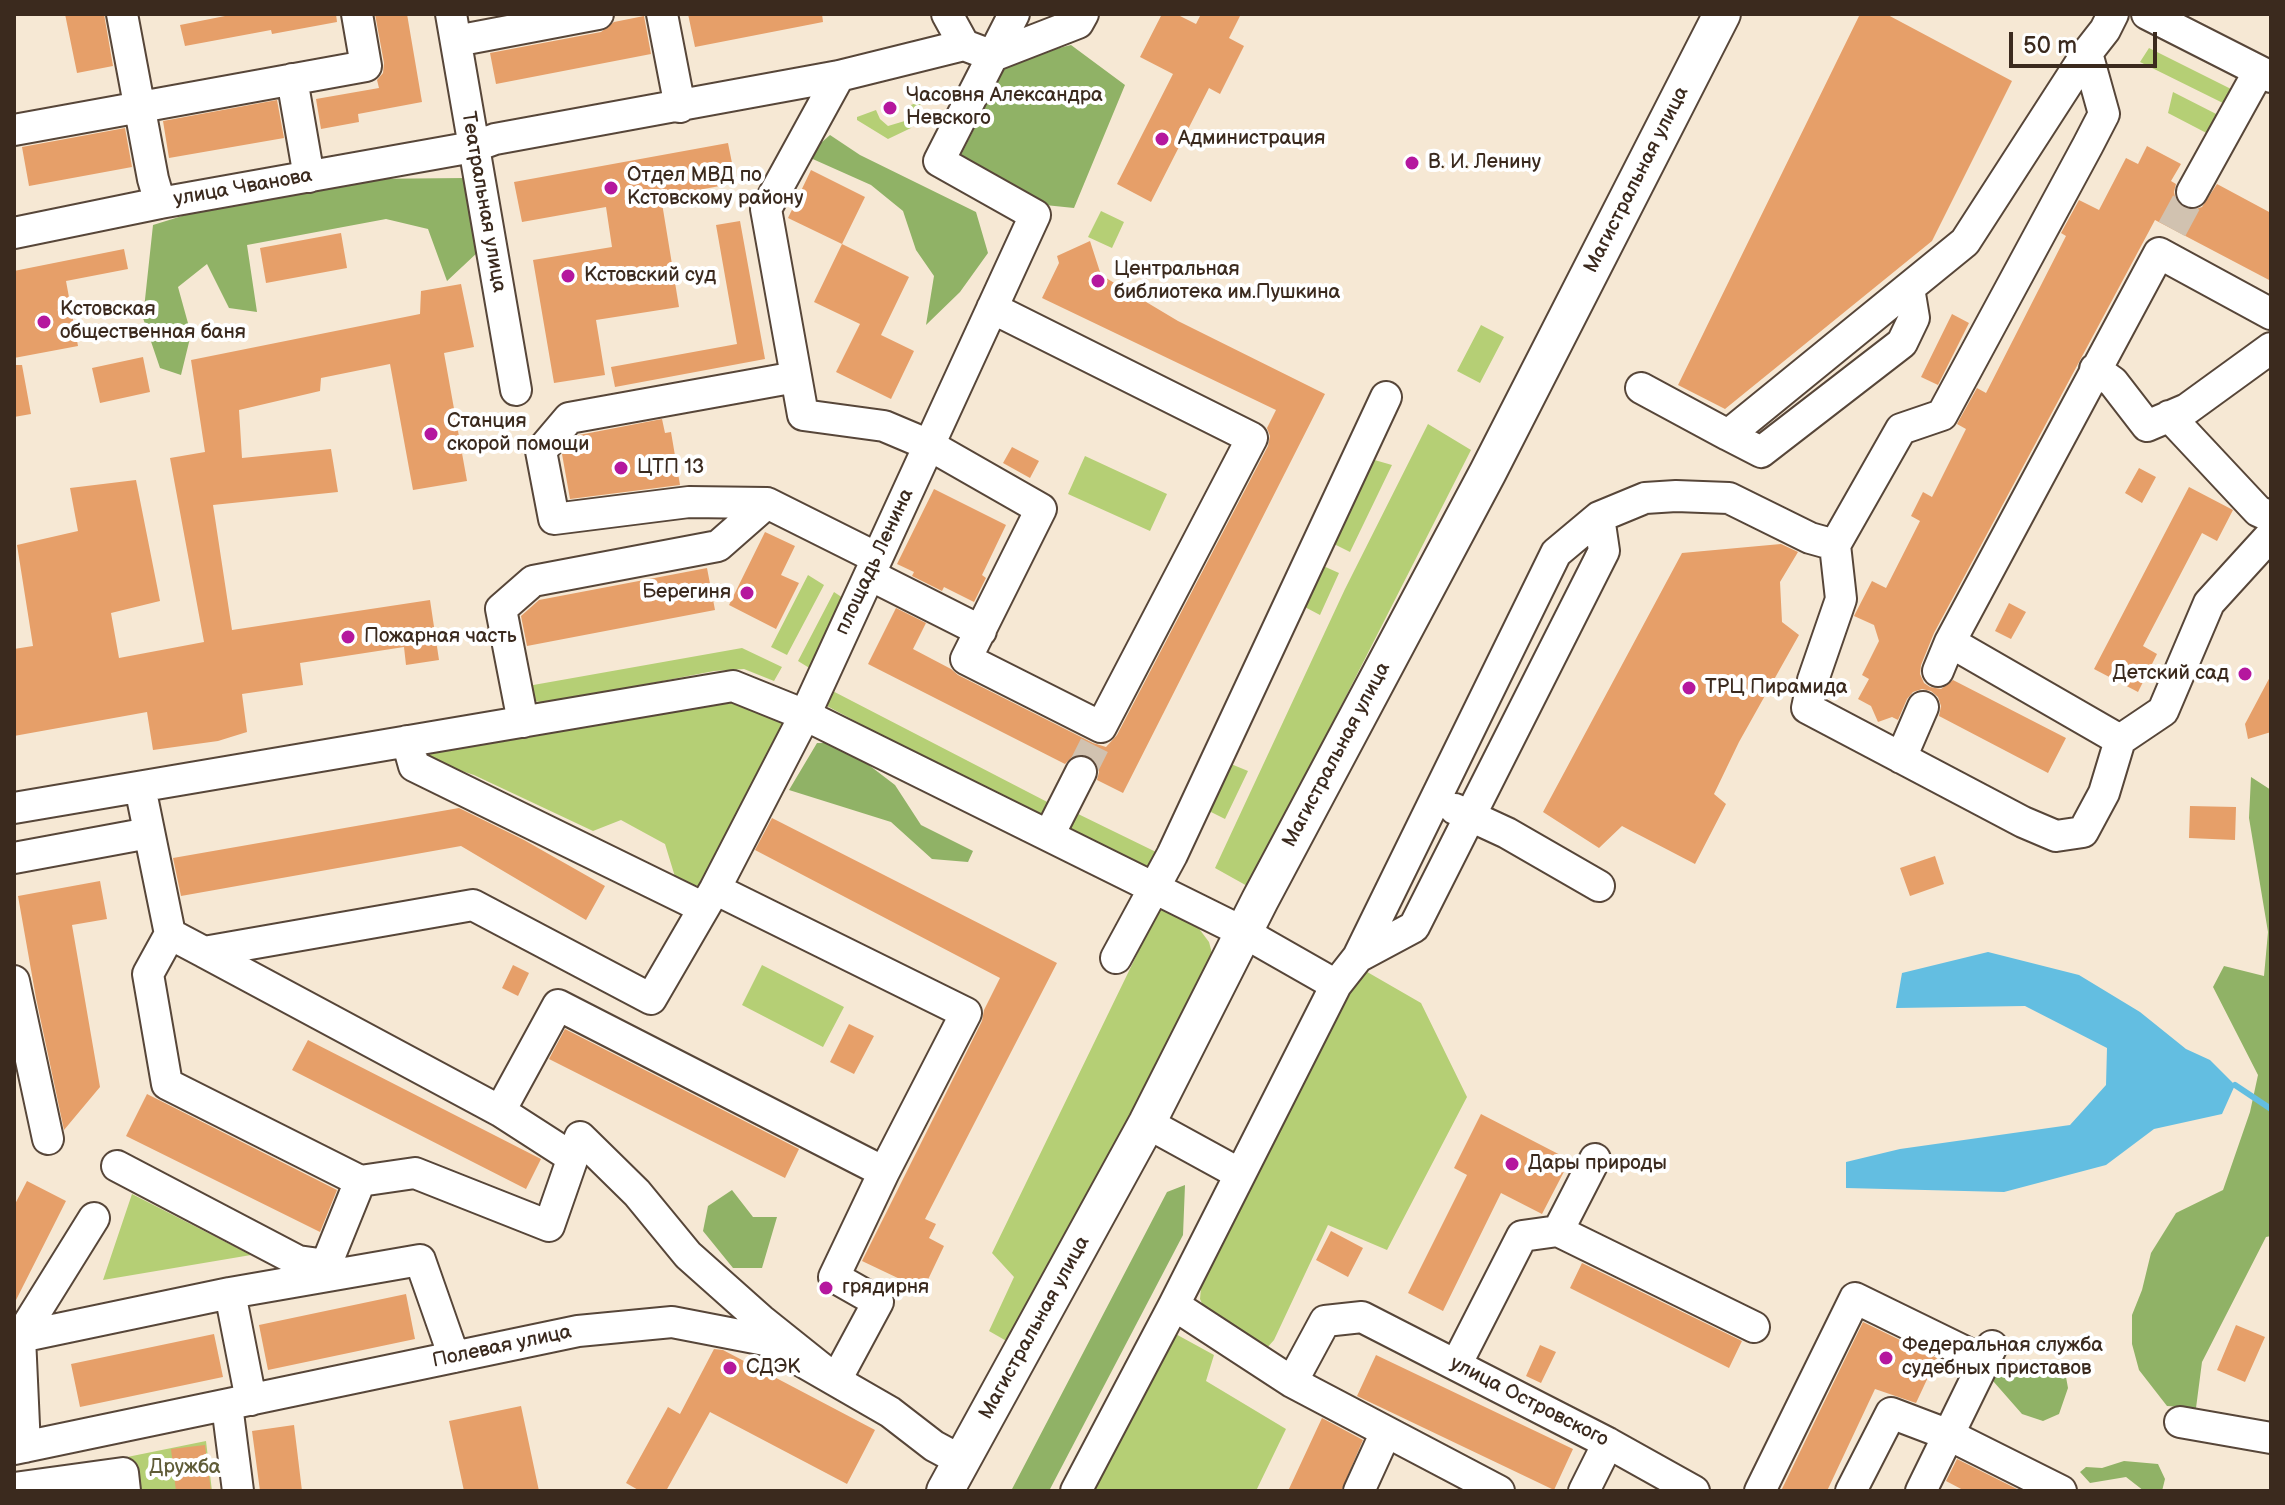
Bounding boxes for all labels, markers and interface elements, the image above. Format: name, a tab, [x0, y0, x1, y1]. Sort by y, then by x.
scale bar	[2013, 16, 2161, 66]
text: 50 m	[2023, 31, 2077, 60]
street label: Магистральная улица	[1580, 83, 1694, 277]
place label: Часовня Александра Невского	[906, 84, 1103, 131]
marker: Часовня Александра Невского	[881, 99, 899, 117]
street label: Театральная улица	[455, 110, 511, 294]
place label: Администрация	[1178, 127, 1325, 151]
marker: Администрация	[1153, 130, 1171, 148]
place label: В. И. Ленину	[1428, 151, 1541, 175]
marker: В. И. Ленину	[1403, 154, 1421, 172]
street label: улица Чванова	[172, 164, 314, 212]
place label: Отдел МВД по Кстовскому району	[627, 164, 803, 211]
marker: Отдел МВД по Кстовскому району	[602, 179, 620, 197]
place label: Центральная библиотека им.Пушкина	[1114, 258, 1340, 305]
place label: Кстовский суд	[584, 264, 716, 288]
marker: Кстовский суд	[559, 267, 577, 285]
marker: Центральная библиотека им.Пушкина	[1089, 272, 1107, 290]
place label: Кстовская общественная баня	[60, 298, 246, 345]
marker: Кстовская общественная баня	[35, 313, 53, 331]
place label: Станция скорой помощи	[447, 410, 589, 457]
marker: Станция скорой помощи	[422, 425, 440, 443]
place label: ЦТП 13	[637, 456, 704, 480]
marker: ЦТП 13	[612, 459, 630, 477]
street label: площадь Ленина	[831, 485, 919, 639]
place label: Берегиня	[642, 581, 731, 605]
marker: Берегиня	[738, 584, 756, 602]
place label: Пожарная часть	[364, 625, 517, 649]
marker: Пожарная часть	[339, 628, 357, 646]
street label: Магистральная улица	[1278, 658, 1396, 852]
place label: Детский сад	[2113, 662, 2229, 686]
marker: Детский сад	[2236, 665, 2254, 683]
place label: ТРЦ Пирамида	[1705, 676, 1848, 700]
marker: ТРЦ Пирамида	[1680, 679, 1698, 697]
place label: Дары природы	[1528, 1152, 1667, 1176]
marker: Дары природы	[1503, 1155, 1521, 1173]
street label: Магистральная улица	[975, 1232, 1095, 1424]
place label: грядирня	[842, 1276, 929, 1300]
marker: грядирня	[817, 1279, 835, 1297]
street label: Полевая улица	[430, 1321, 574, 1373]
place label: Федеральная служба судебных приставов	[1902, 1334, 2103, 1381]
marker: Федеральная служба судебных приставов	[1877, 1349, 1895, 1367]
street label: улица Островского	[1446, 1352, 1612, 1452]
place label: СДЭК	[746, 1356, 800, 1380]
marker: СДЭК	[721, 1359, 739, 1377]
park label: Дружба	[149, 1456, 221, 1480]

